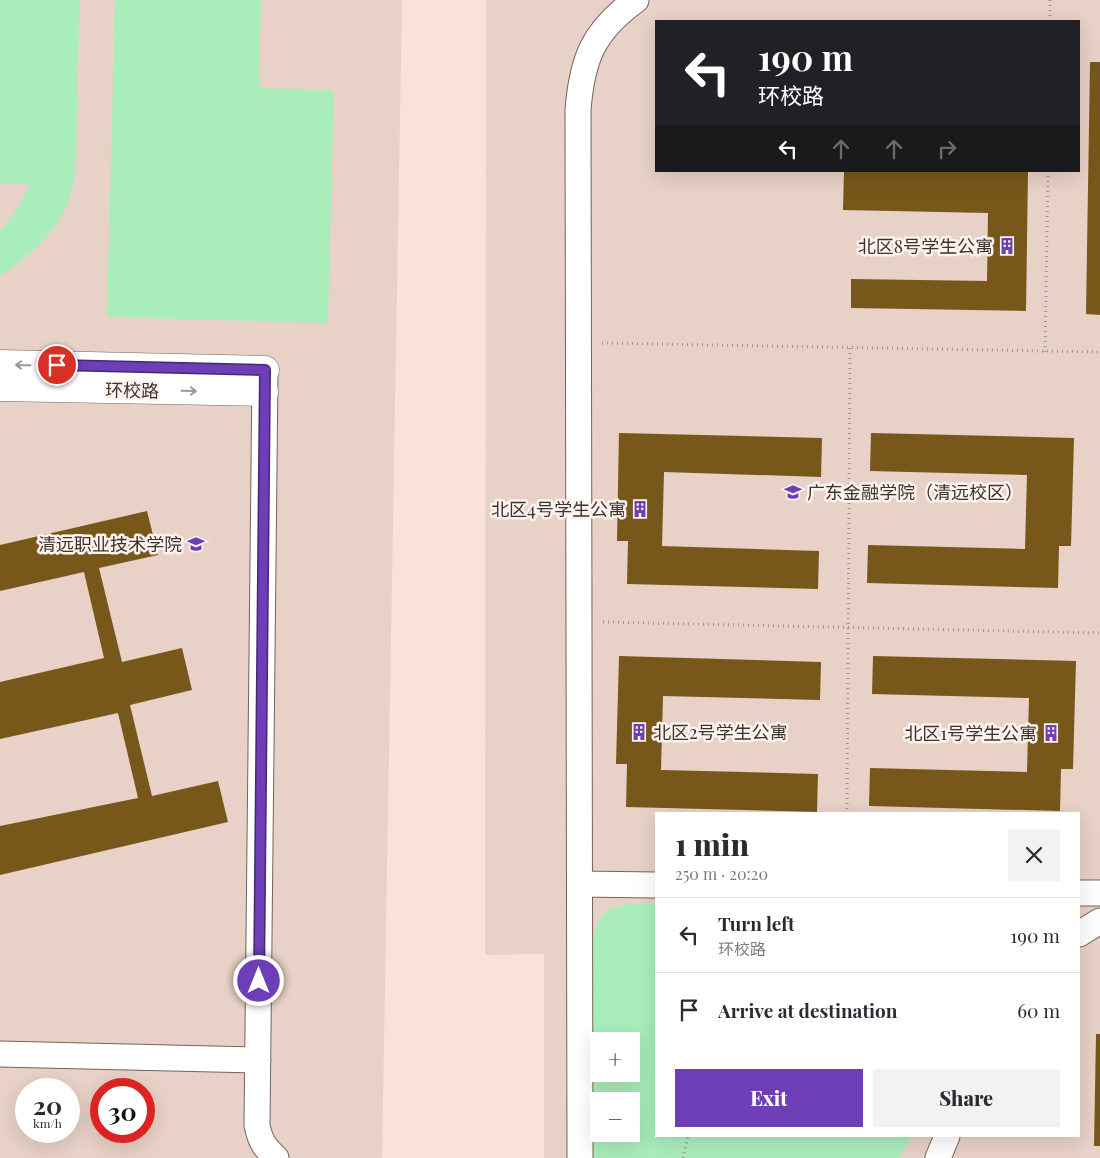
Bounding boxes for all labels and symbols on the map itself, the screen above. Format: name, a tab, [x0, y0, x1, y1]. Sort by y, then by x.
place label: 北区8号学生公寓	[858, 234, 993, 258]
building icon: 北区8号学生公寓	[997, 236, 1017, 256]
pin	[36, 344, 78, 386]
one-way arrow	[16, 360, 32, 370]
street label: 环校路	[105, 378, 159, 402]
one-way arrow	[180, 386, 196, 395]
place label: 广东金融学院（清远校区）	[807, 480, 1023, 504]
school or university icon: 广东金融学院（清远校区）	[783, 482, 803, 502]
place label: 北区4号学生公寓	[491, 497, 626, 521]
building icon: 北区4号学生公寓	[630, 499, 650, 519]
place label: 清远职业技术学院	[38, 532, 182, 556]
school or university icon: 清远职业技术学院	[186, 534, 206, 554]
place label: 北区2号学生公寓	[653, 720, 788, 744]
place label: 北区1号学生公寓	[904, 721, 1037, 745]
building icon: 北区2号学生公寓	[629, 722, 649, 742]
building icon: 北区1号学生公寓	[1041, 723, 1061, 743]
position arrow	[232, 954, 284, 1006]
speed limit sign: 30	[90, 1078, 155, 1143]

